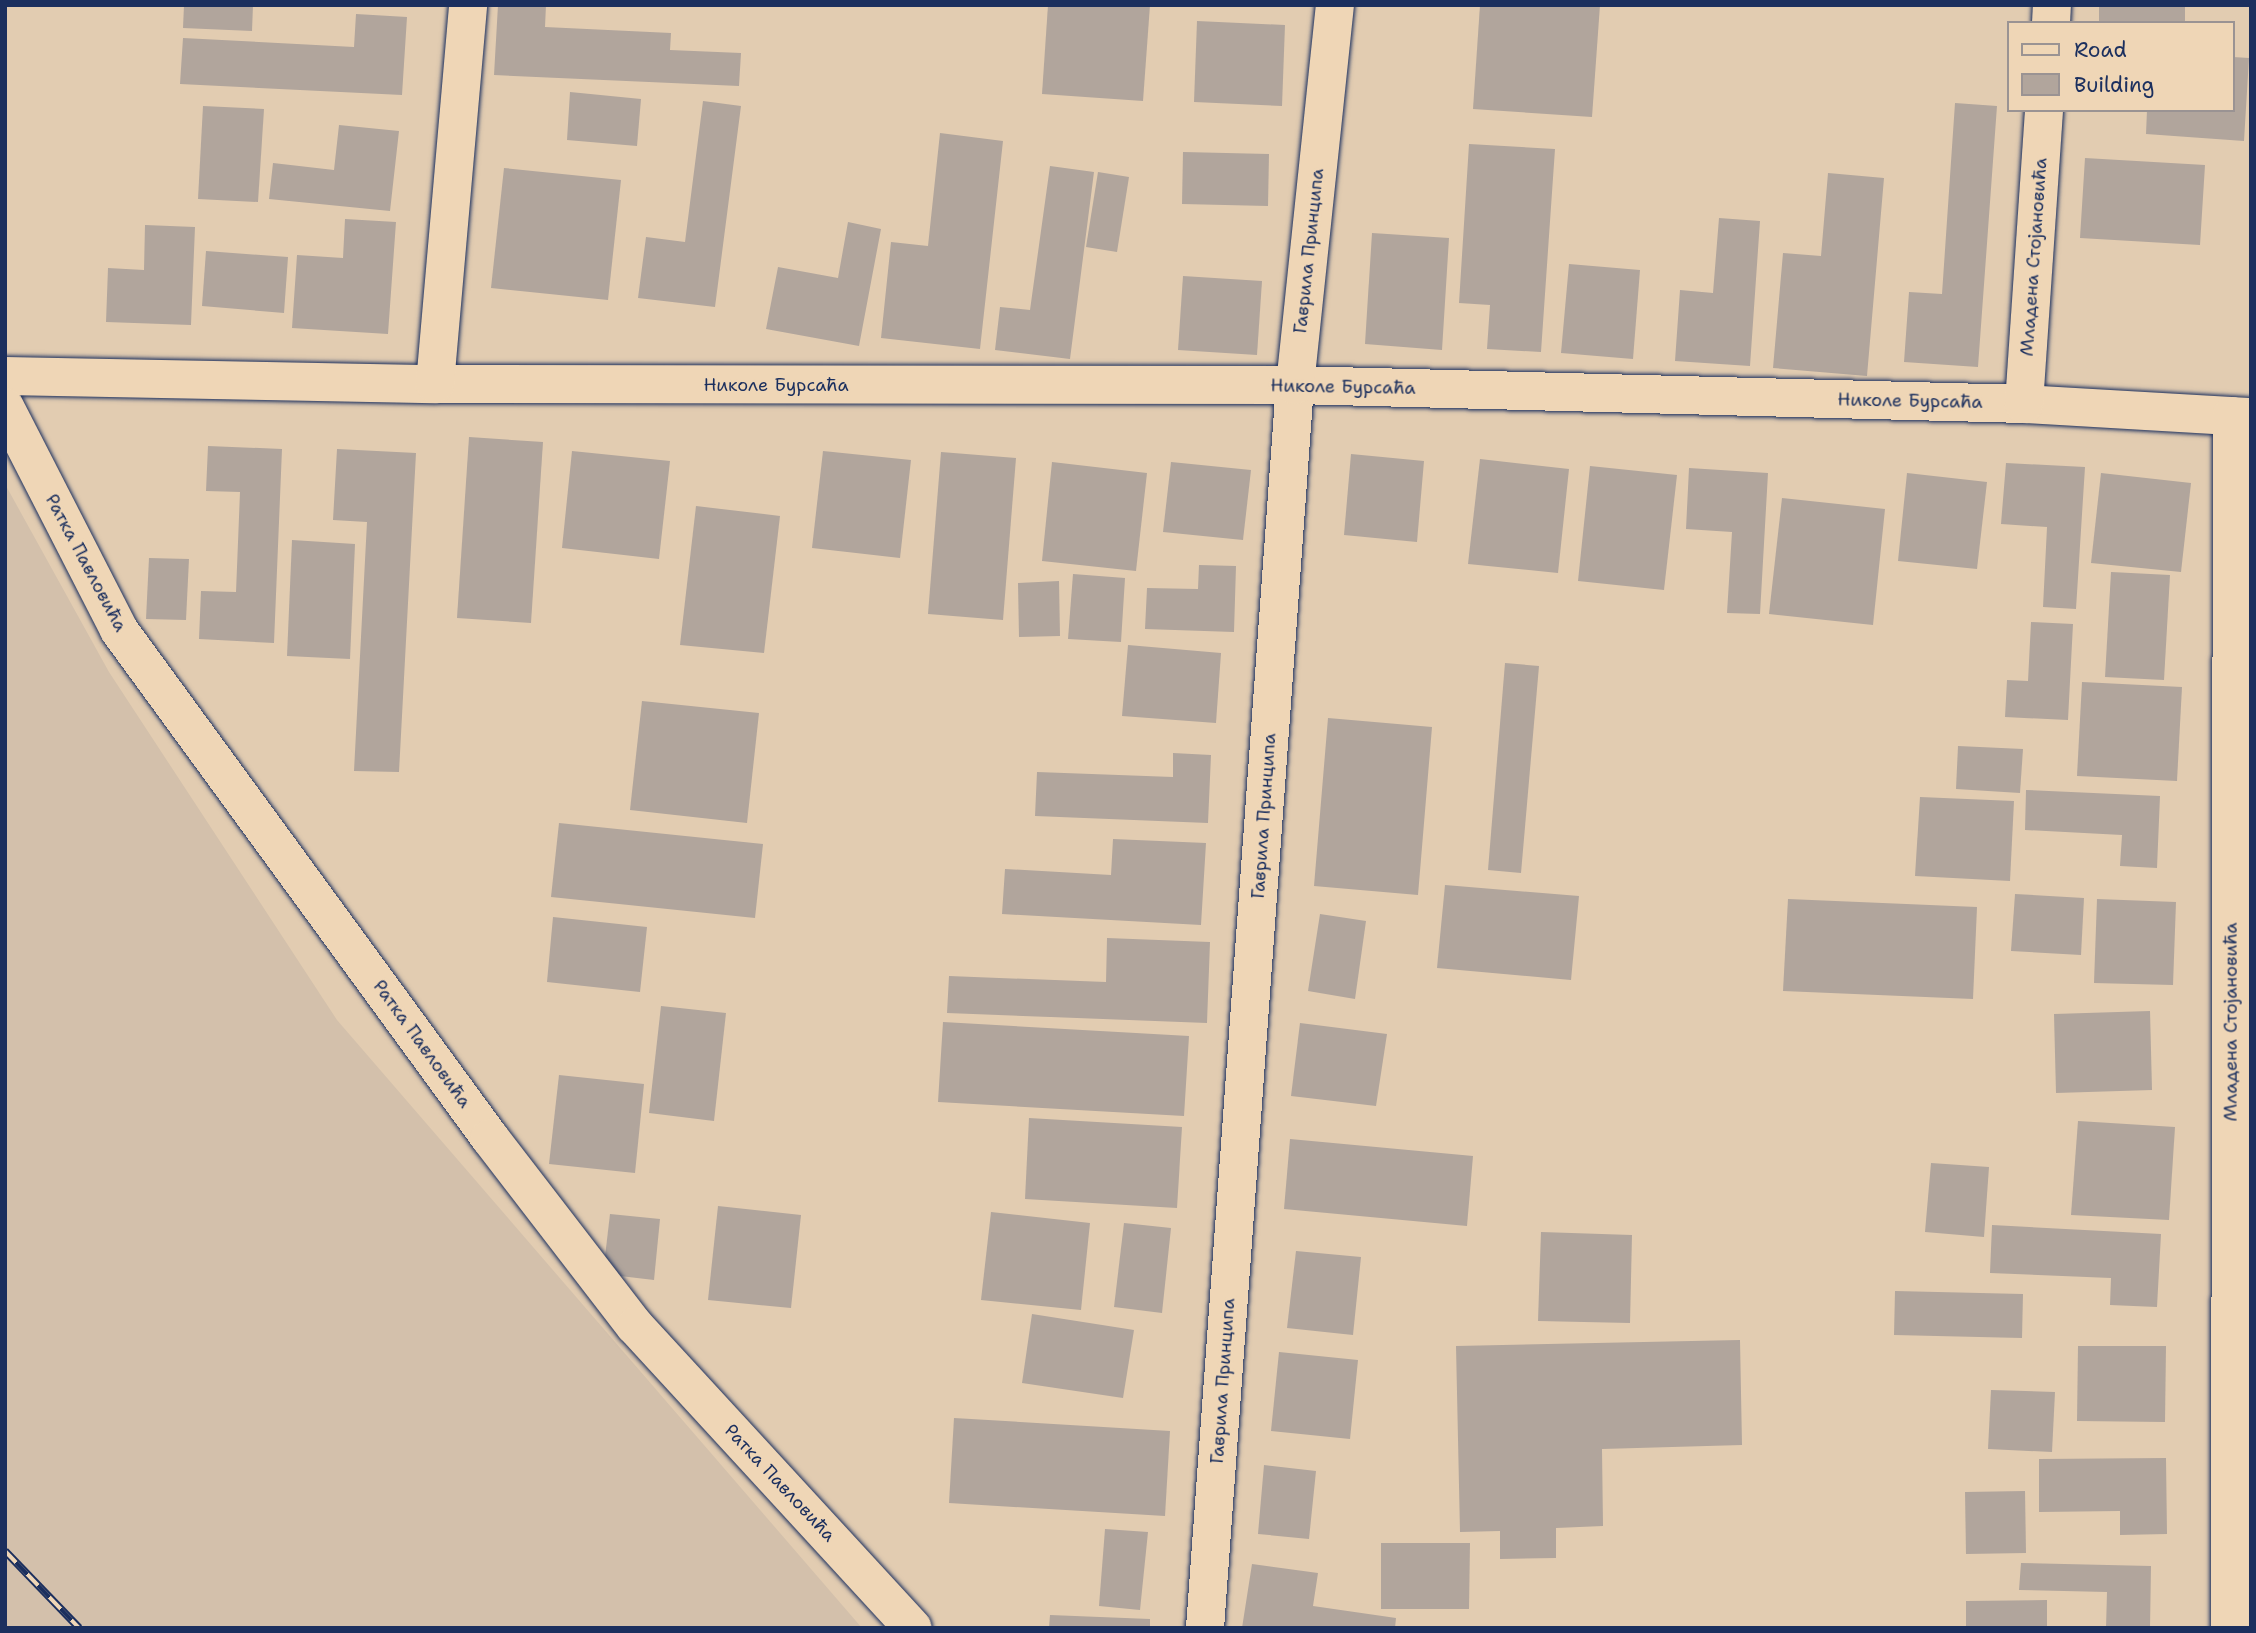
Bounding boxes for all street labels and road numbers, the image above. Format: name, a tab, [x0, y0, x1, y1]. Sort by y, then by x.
street label: Младена Стојановића	[2016, 157, 2052, 357]
street label: Гаврила Принципа	[1290, 167, 1328, 335]
street label: Николе Бурсаћа	[703, 374, 849, 396]
street label: Николе Бурсаћа	[1270, 375, 1416, 399]
street label: Николе Бурсаћа	[1837, 389, 1983, 413]
street label: Ратка Павловића	[41, 491, 131, 635]
street label: Гаврила Принципа	[1247, 733, 1281, 899]
street label: Младена Стојановића	[2220, 923, 2242, 1121]
street label: Ратка Павловића	[368, 976, 476, 1112]
street label: Гаврила Принципа	[1206, 1298, 1240, 1464]
street label: Ратка Павловића	[720, 1420, 840, 1546]

